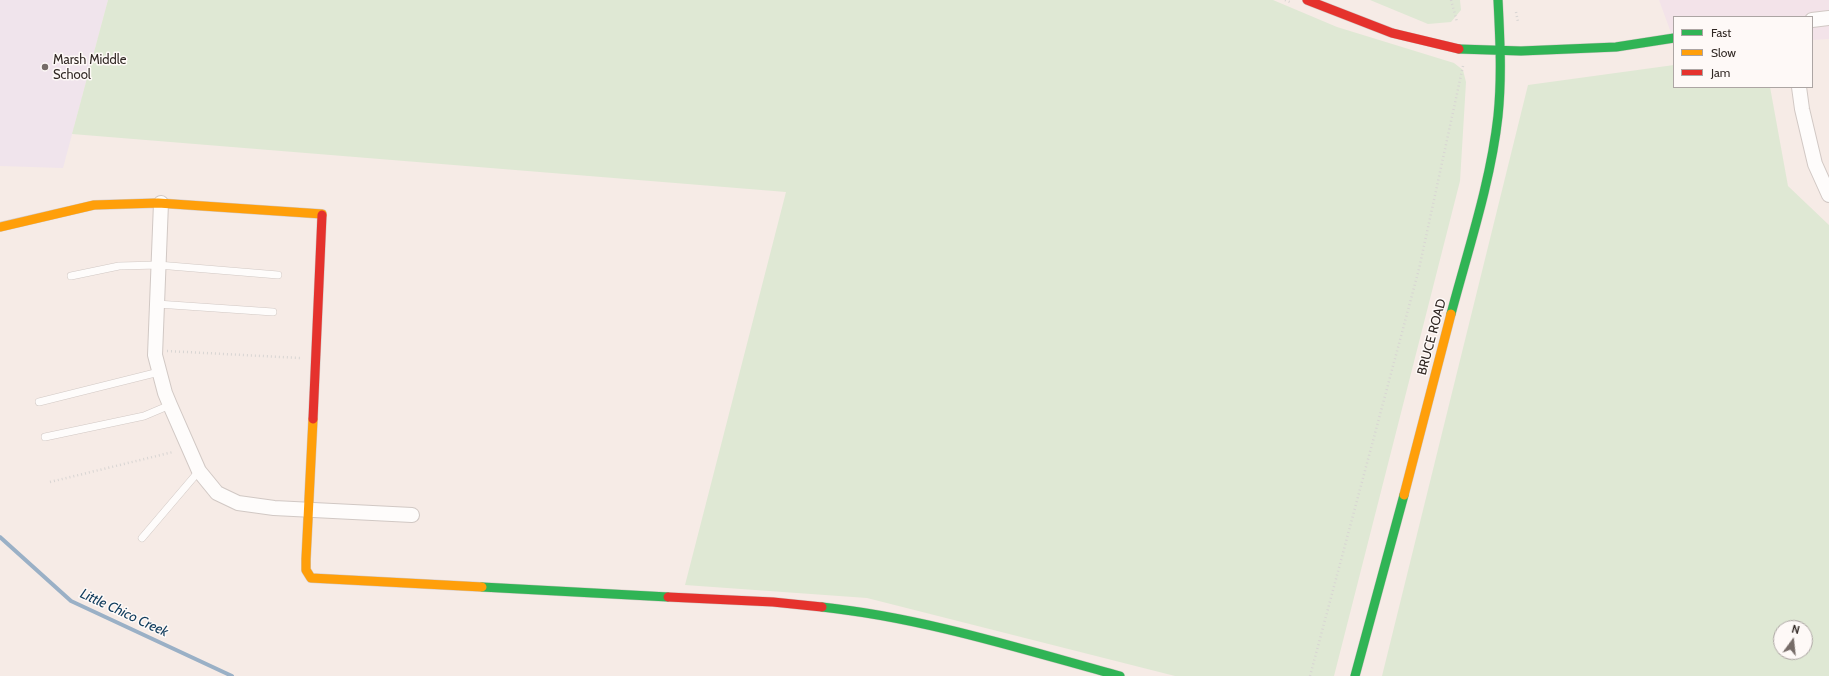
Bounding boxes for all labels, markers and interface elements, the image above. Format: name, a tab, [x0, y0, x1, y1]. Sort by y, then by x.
legend	[1673, 16, 1813, 88]
text: Fast	[1711, 25, 1731, 40]
text: Slow	[1711, 45, 1736, 60]
place label: Marsh Middle School	[53, 52, 126, 83]
marker: Marsh Middle School	[40, 62, 50, 72]
text: Jam	[1711, 65, 1730, 80]
street label: BRUCE ROAD	[1414, 297, 1450, 377]
water label: Little Chico Creek	[77, 585, 171, 641]
north arrow	[1773, 620, 1813, 660]
text: N	[1790, 622, 1801, 637]

